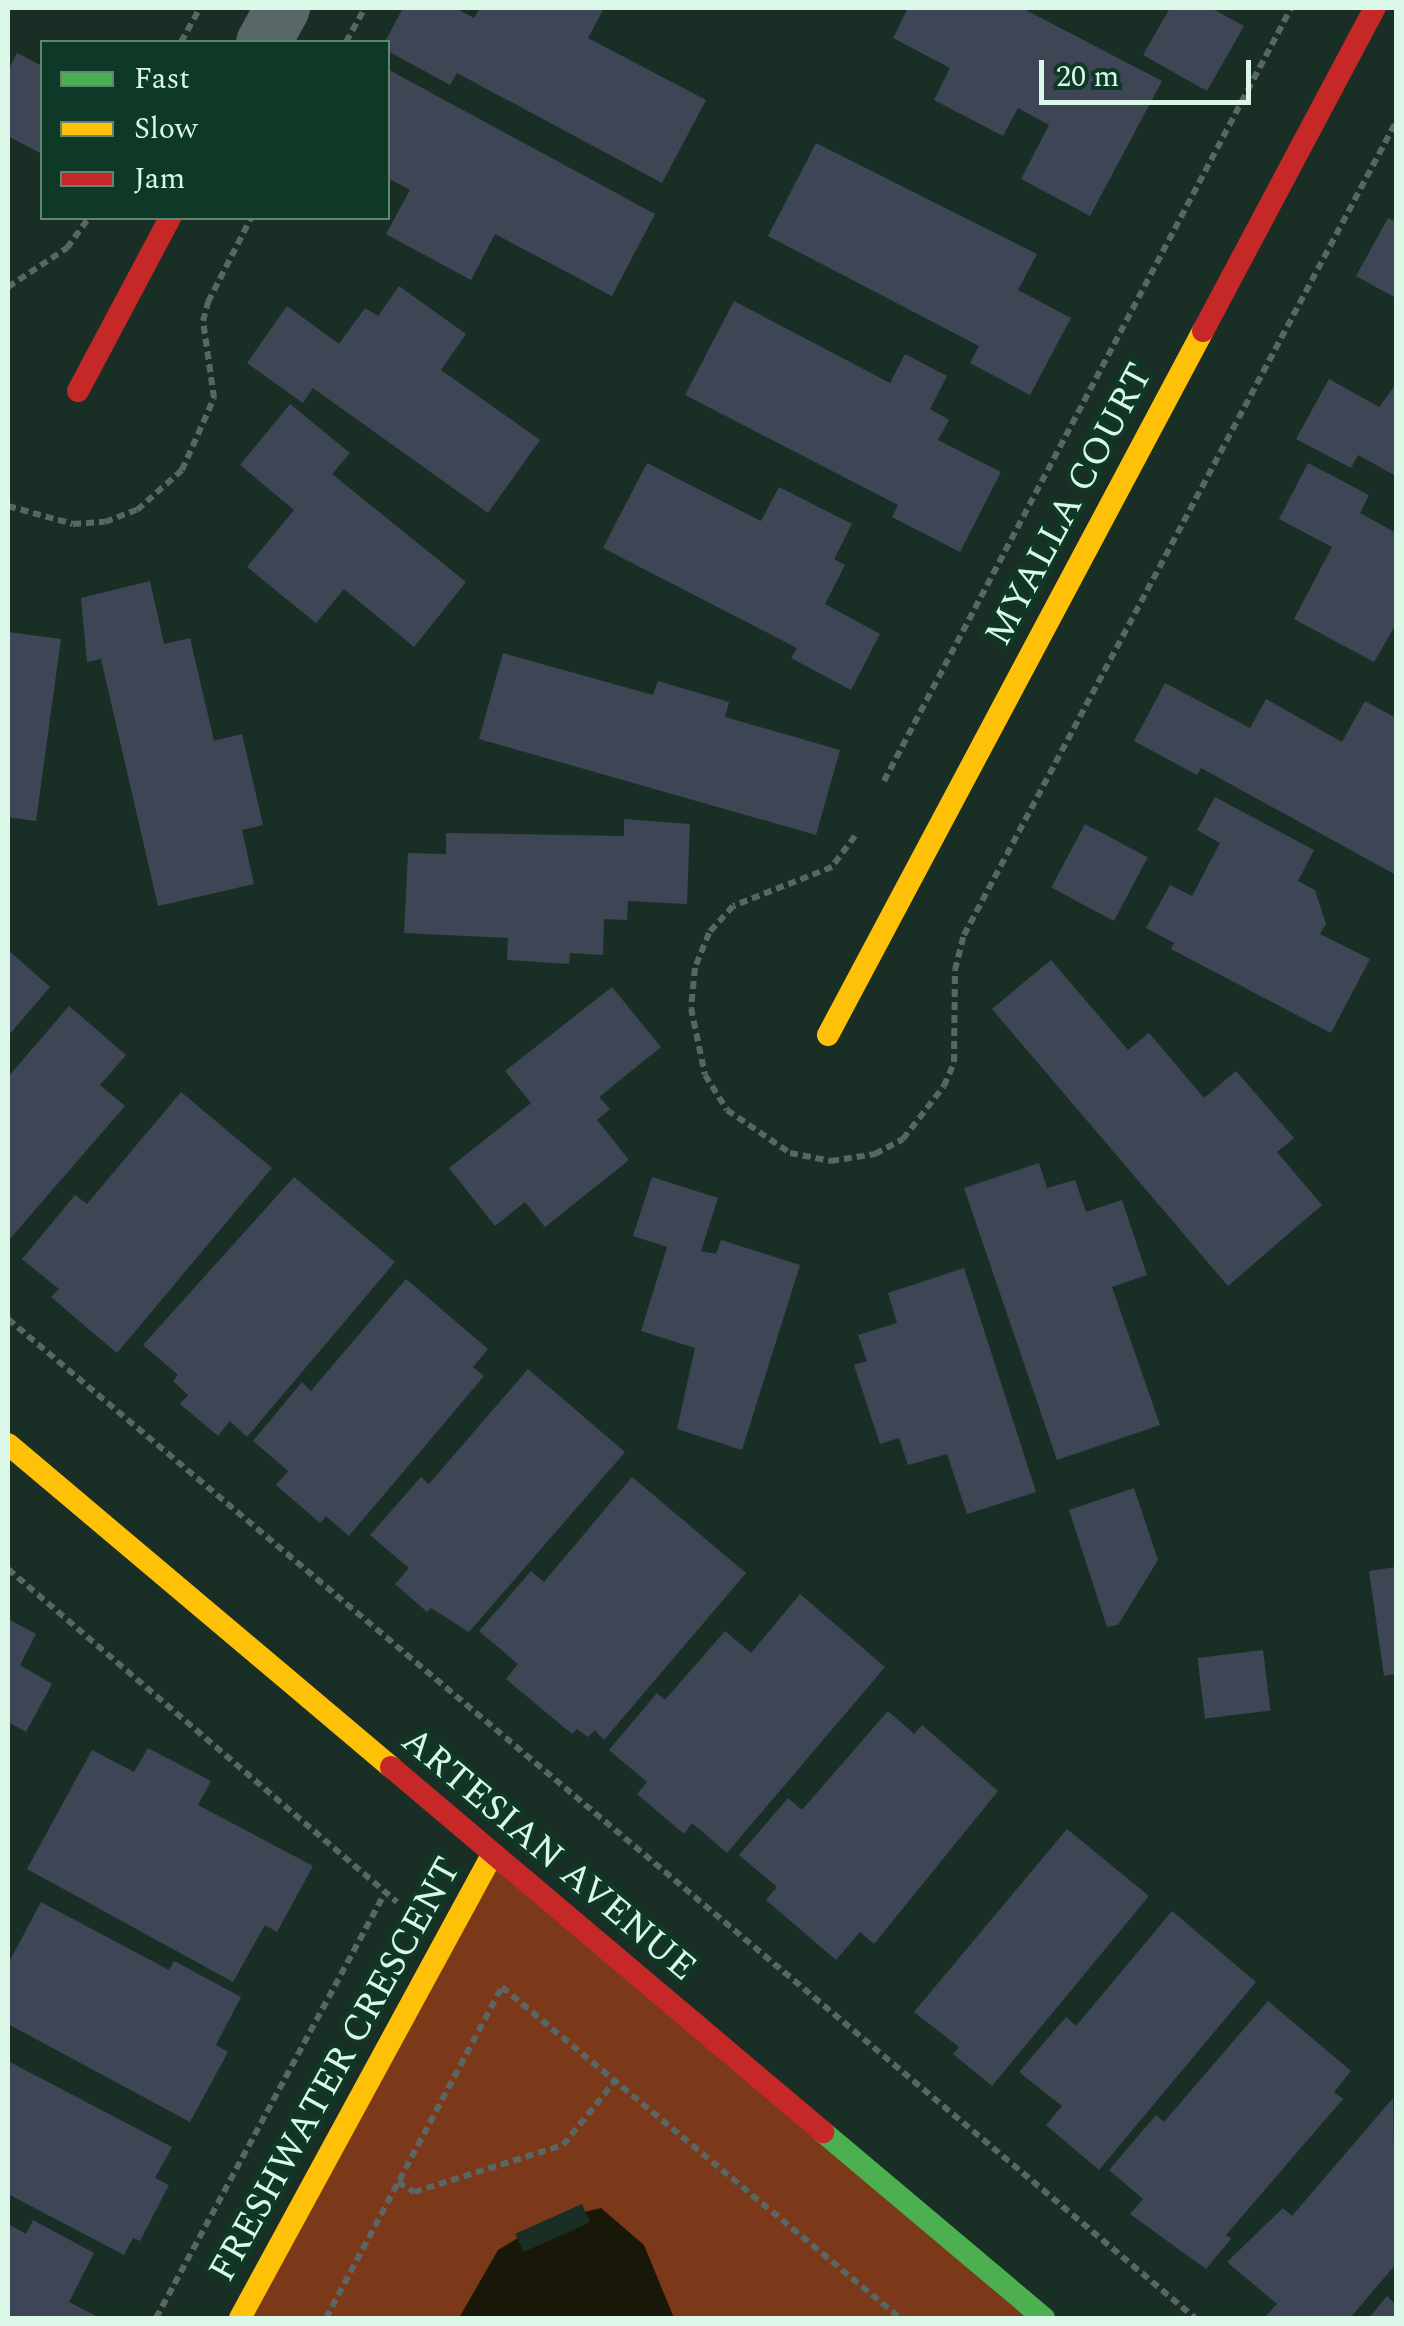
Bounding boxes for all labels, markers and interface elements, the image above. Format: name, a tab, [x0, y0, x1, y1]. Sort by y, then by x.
legend	[40, 40, 390, 220]
scale bar	[1044, 40, 1256, 102]
text: 20 m	[1056, 54, 1119, 100]
text: Fast	[134, 56, 190, 102]
text: Slow	[134, 106, 198, 152]
text: Jam	[134, 156, 185, 202]
street label: MYALLA COURT	[976, 356, 1164, 654]
street label: ARTESIAN AVENUE	[391, 1718, 705, 1992]
street label: FRESHWATER CRESCENT	[200, 1850, 472, 2290]

